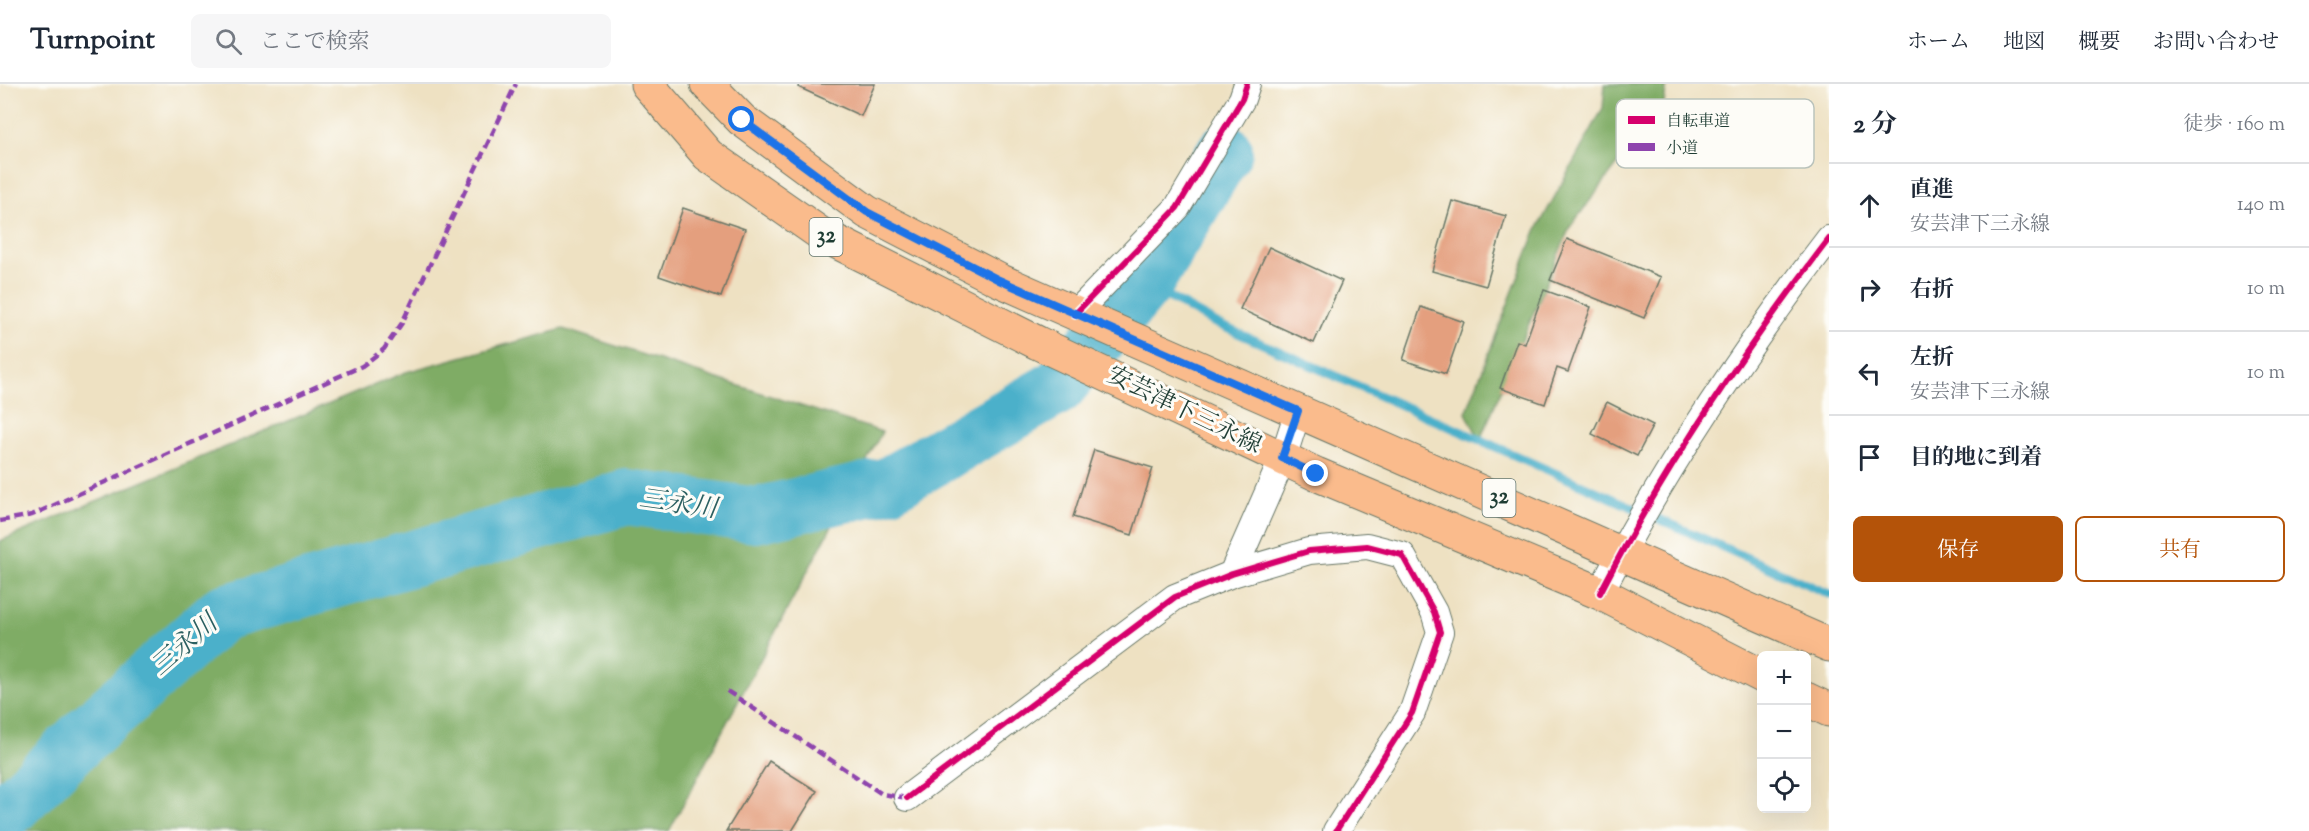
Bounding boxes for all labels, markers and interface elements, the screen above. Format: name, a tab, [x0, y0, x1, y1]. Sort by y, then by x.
search box	[191, 14, 611, 68]
text: Turnpoint	[30, 21, 155, 61]
icon: search	[212, 25, 245, 58]
text: ここで検索	[260, 27, 370, 59]
text: ホーム	[1907, 28, 1970, 58]
text: 地図	[2003, 28, 2045, 58]
text: 概要	[2078, 28, 2120, 58]
text: お問い合わせ	[2153, 28, 2279, 58]
legend	[1616, 99, 1814, 168]
route start	[728, 106, 754, 132]
text: 2 分	[1853, 107, 1897, 144]
text: 自転車道	[1666, 111, 1730, 134]
text: 徒歩 · 160 m	[2183, 111, 2285, 140]
text: 小道	[1666, 138, 1698, 161]
text: 直進	[1910, 175, 1954, 207]
icon: ahead	[1853, 189, 1886, 222]
text: 140 m	[2237, 191, 2285, 220]
text: 安芸津下三永線	[1910, 211, 2050, 240]
road number: 32	[810, 218, 842, 256]
icon: right	[1853, 273, 1886, 306]
text: 右折	[1910, 275, 1954, 307]
text: 10 m	[2247, 275, 2285, 304]
text: 左折	[1910, 343, 1954, 375]
icon: left	[1853, 357, 1886, 390]
street label: 安芸津下三永線	[1101, 359, 1267, 463]
text: 10 m	[2247, 359, 2285, 388]
text: 安芸津下三永線	[1910, 379, 2050, 408]
icon: arrive	[1853, 441, 1886, 474]
text: 目的地に到着	[1910, 443, 2042, 475]
route end	[1302, 460, 1328, 486]
road number: 32	[1482, 479, 1516, 517]
water label: 三永川	[637, 481, 722, 529]
button: 保存	[1853, 516, 2063, 582]
button: 共有	[2075, 516, 2285, 582]
water label: 三永川	[143, 604, 229, 686]
map controls	[1757, 651, 1811, 813]
button: +	[1757, 651, 1811, 705]
button: −	[1757, 705, 1811, 759]
button: locate	[1757, 759, 1811, 813]

